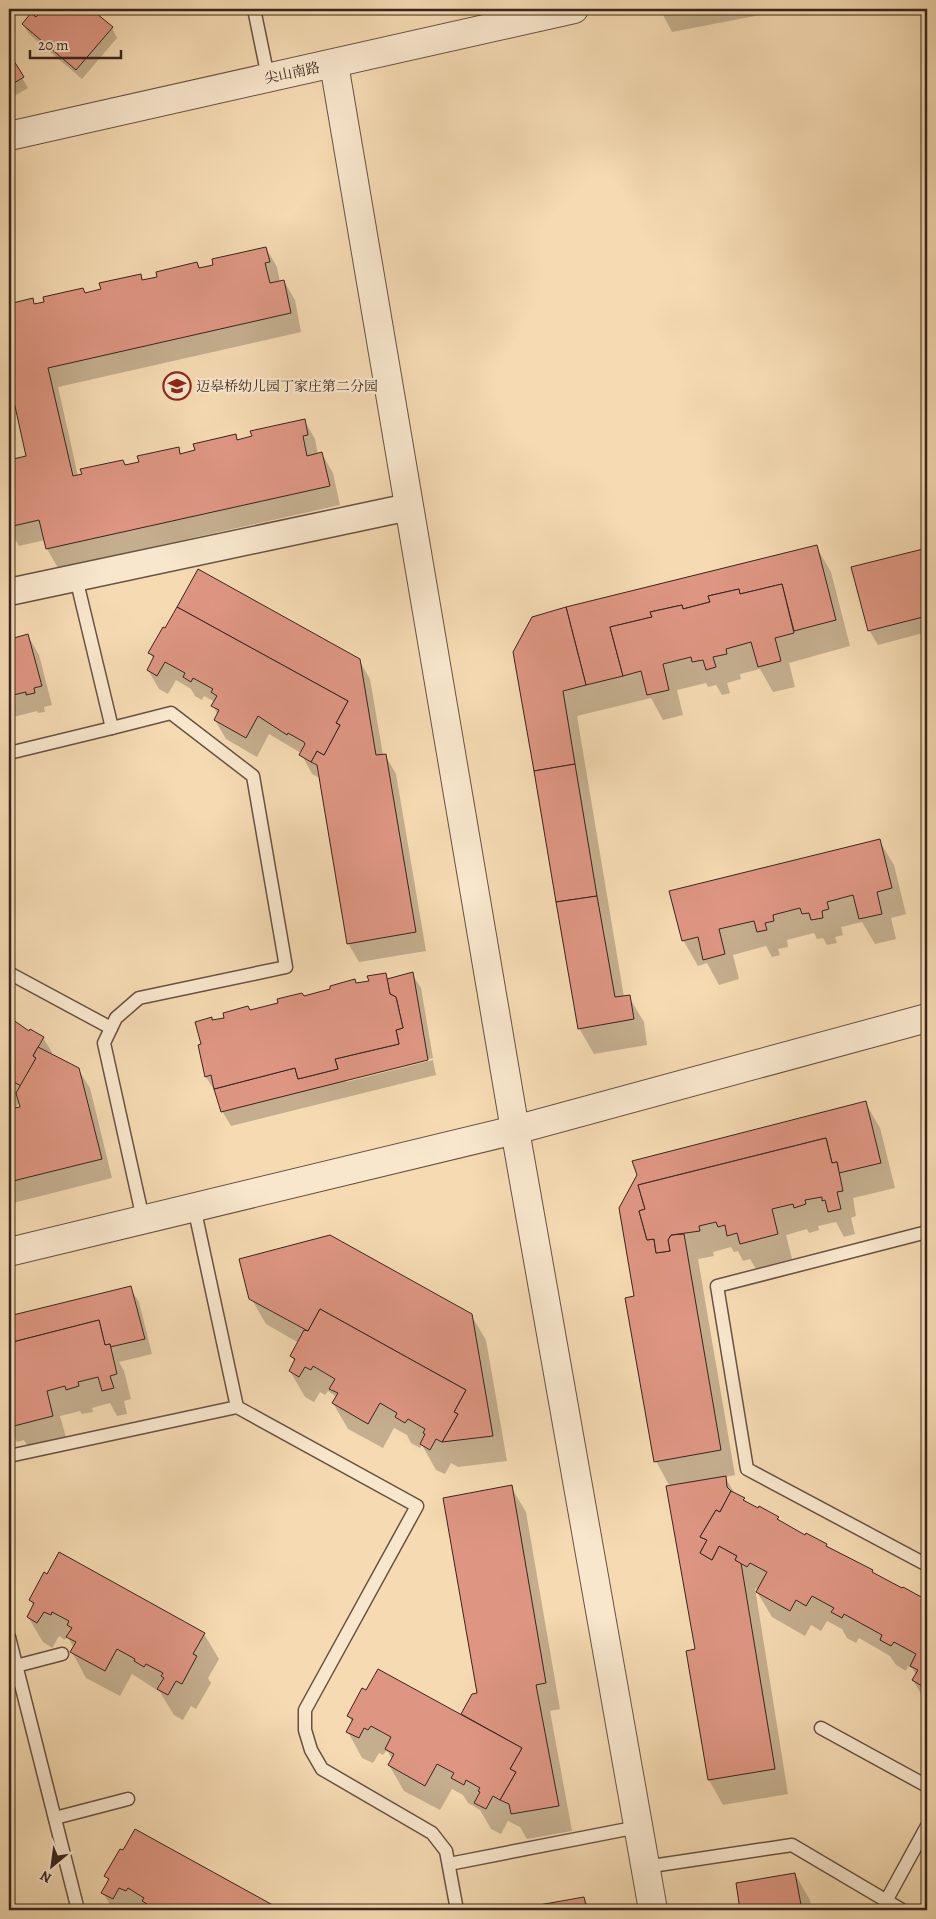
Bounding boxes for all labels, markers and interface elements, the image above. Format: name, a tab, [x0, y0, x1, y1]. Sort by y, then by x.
scale bar	[30, 28, 121, 60]
text: 20 m	[38, 35, 69, 55]
street label: 尖山南路	[263, 58, 321, 88]
school or university icon: 迈皋桥幼儿园丁家庄第二分园	[162, 371, 192, 401]
place label: 迈皋桥幼儿园丁家庄第二分园	[196, 377, 378, 396]
north arrow	[28, 1842, 78, 1892]
text: N	[37, 1866, 55, 1888]

